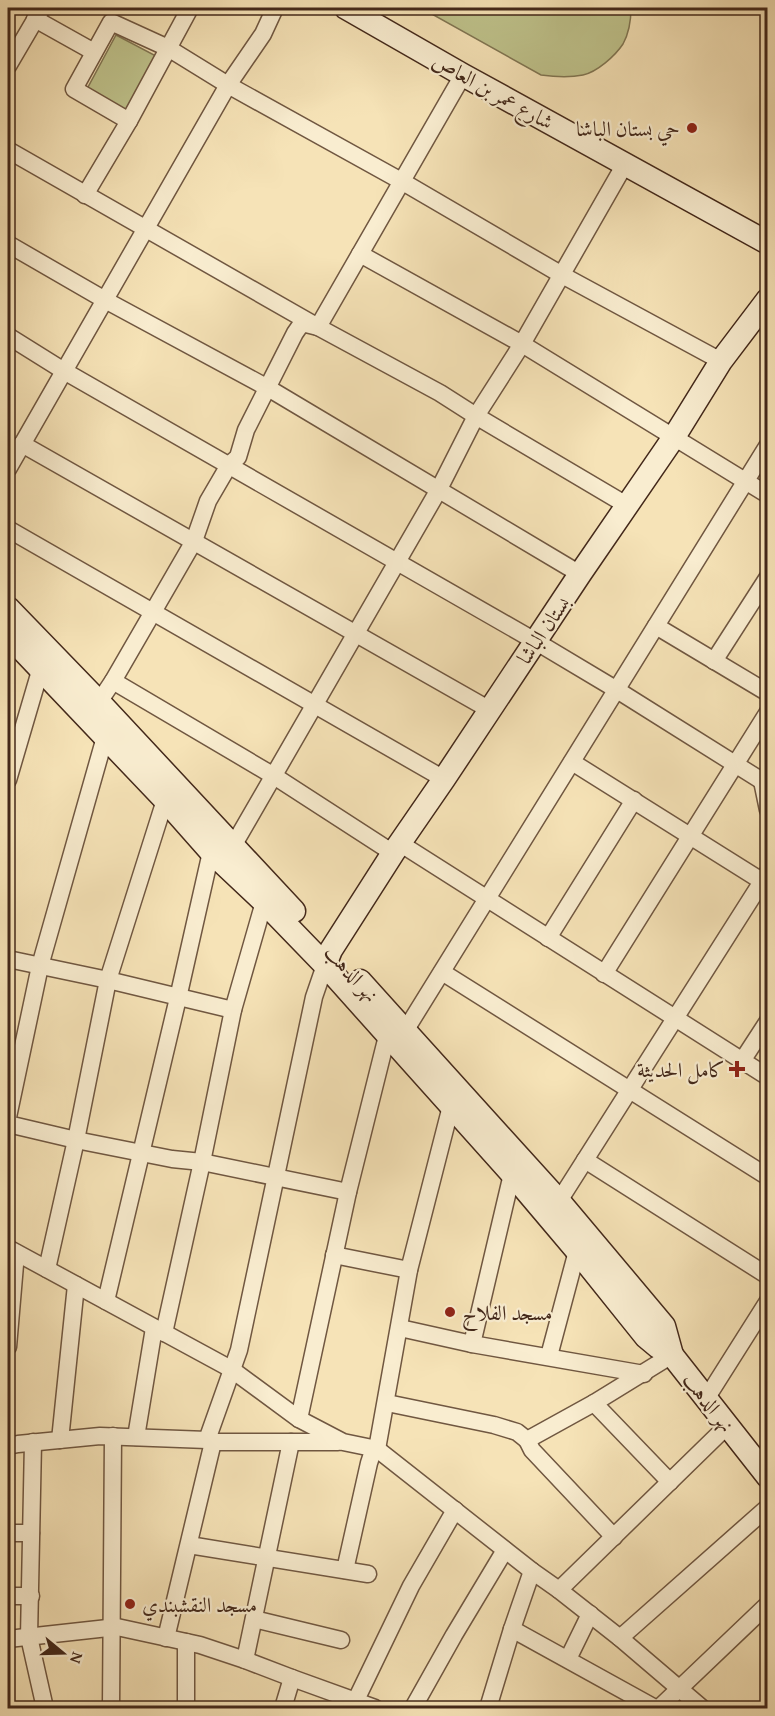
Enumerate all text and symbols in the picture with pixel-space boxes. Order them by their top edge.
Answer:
street label: شارع عمر بن العاص [425,45,559,140]
place label: حي بستان الباشا [576,113,680,146]
marker: حي بستان الباشا [685,121,699,135]
street label: بستان الباشا [509,589,577,670]
street label: نهر الدهب [317,937,387,1009]
place label: كامل الحديثة [637,1054,725,1085]
marker: كامل الحديثة [730,1062,744,1076]
place label: مسجد الفلاح [462,1297,552,1332]
marker: مسجد الفلاح [443,1305,457,1319]
street label: نهر الدهب [676,1365,742,1439]
place label: مسجد النقشبندي [142,1589,257,1621]
marker: مسجد النقشبندي [123,1597,137,1611]
north arrow [33,1623,93,1683]
text: N [64,1649,90,1667]

